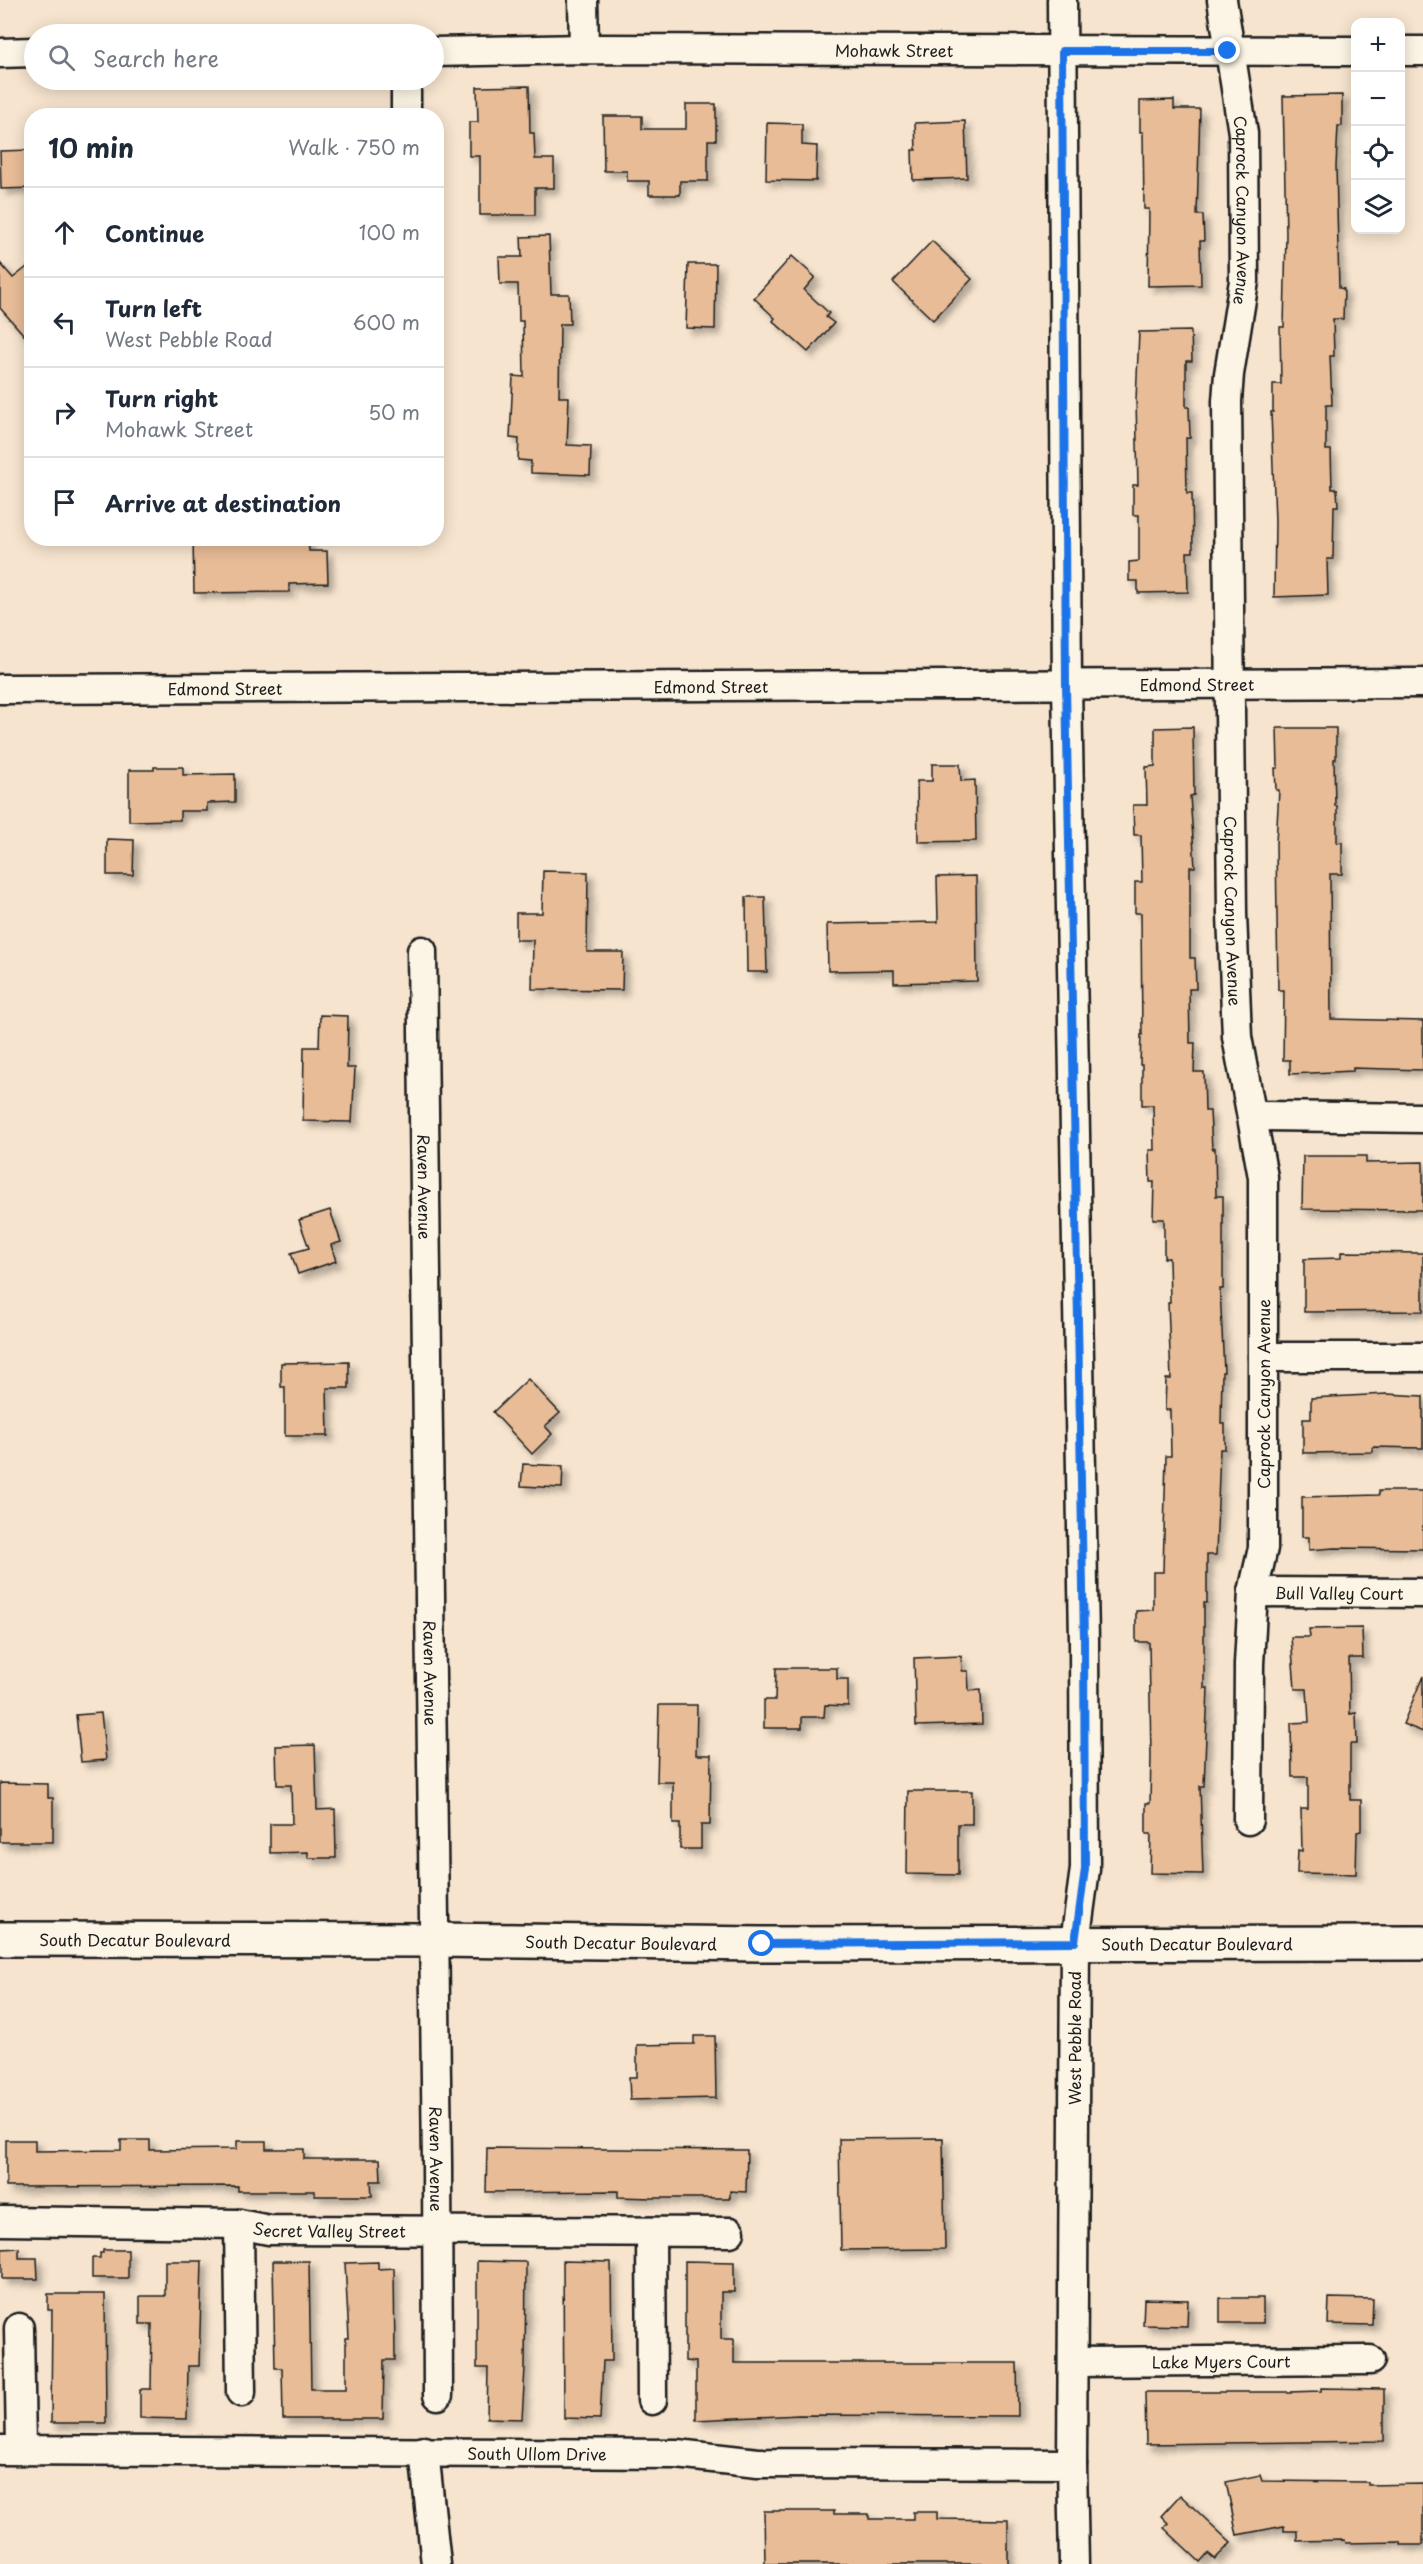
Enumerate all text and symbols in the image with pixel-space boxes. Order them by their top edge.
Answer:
map controls [1351,18,1405,234]
button: + [1351,18,1405,72]
search box [24,24,444,90]
route end [1214,37,1240,63]
street label: Mohawk Street [835,38,954,62]
icon: search [45,41,78,74]
text: Search here [93,41,219,74]
button: − [1351,72,1405,126]
street label: Caprock Canyon Avenue [1228,114,1256,307]
button: locate [1351,126,1405,180]
text: 10 min [48,128,134,167]
text: Walk · 750 m [288,132,420,162]
button: layers [1351,180,1405,234]
icon: ahead [48,216,81,249]
text: Continue [105,216,204,249]
text: 100 m [359,217,420,247]
text: Turn left [105,291,202,324]
icon: left [48,306,81,339]
text: 600 m [352,307,420,337]
text: West Pebble Road [105,324,273,354]
text: Turn right [105,381,218,414]
icon: right [48,396,81,429]
text: 50 m [368,397,420,427]
text: Mohawk Street [105,414,253,444]
icon: arrive [48,486,81,519]
text: Arrive at destination [105,486,341,519]
street label: Edmond Street [1140,672,1254,696]
street label: Edmond Street [654,674,768,698]
street label: Edmond Street [168,676,282,700]
street label: Caprock Canyon Avenue [1219,816,1248,1007]
street label: Raven Avenue [412,1134,438,1240]
street label: Caprock Canyon Avenue [1251,1299,1275,1489]
street label: Bull Valley Court [1274,1580,1404,1605]
street label: Raven Avenue [418,1620,444,1726]
street label: South Decatur Boulevard [39,1927,231,1952]
street label: South Decatur Boulevard [525,1929,717,1955]
route start [748,1930,774,1956]
street label: South Decatur Boulevard [1101,1931,1293,1955]
street label: West Pebble Road [1062,1971,1086,2105]
street label: Raven Avenue [424,2106,449,2212]
street label: Secret Valley Street [251,2215,406,2243]
street label: Lake Myers Court [1152,2349,1291,2373]
street label: South Ullom Drive [467,2441,607,2466]

